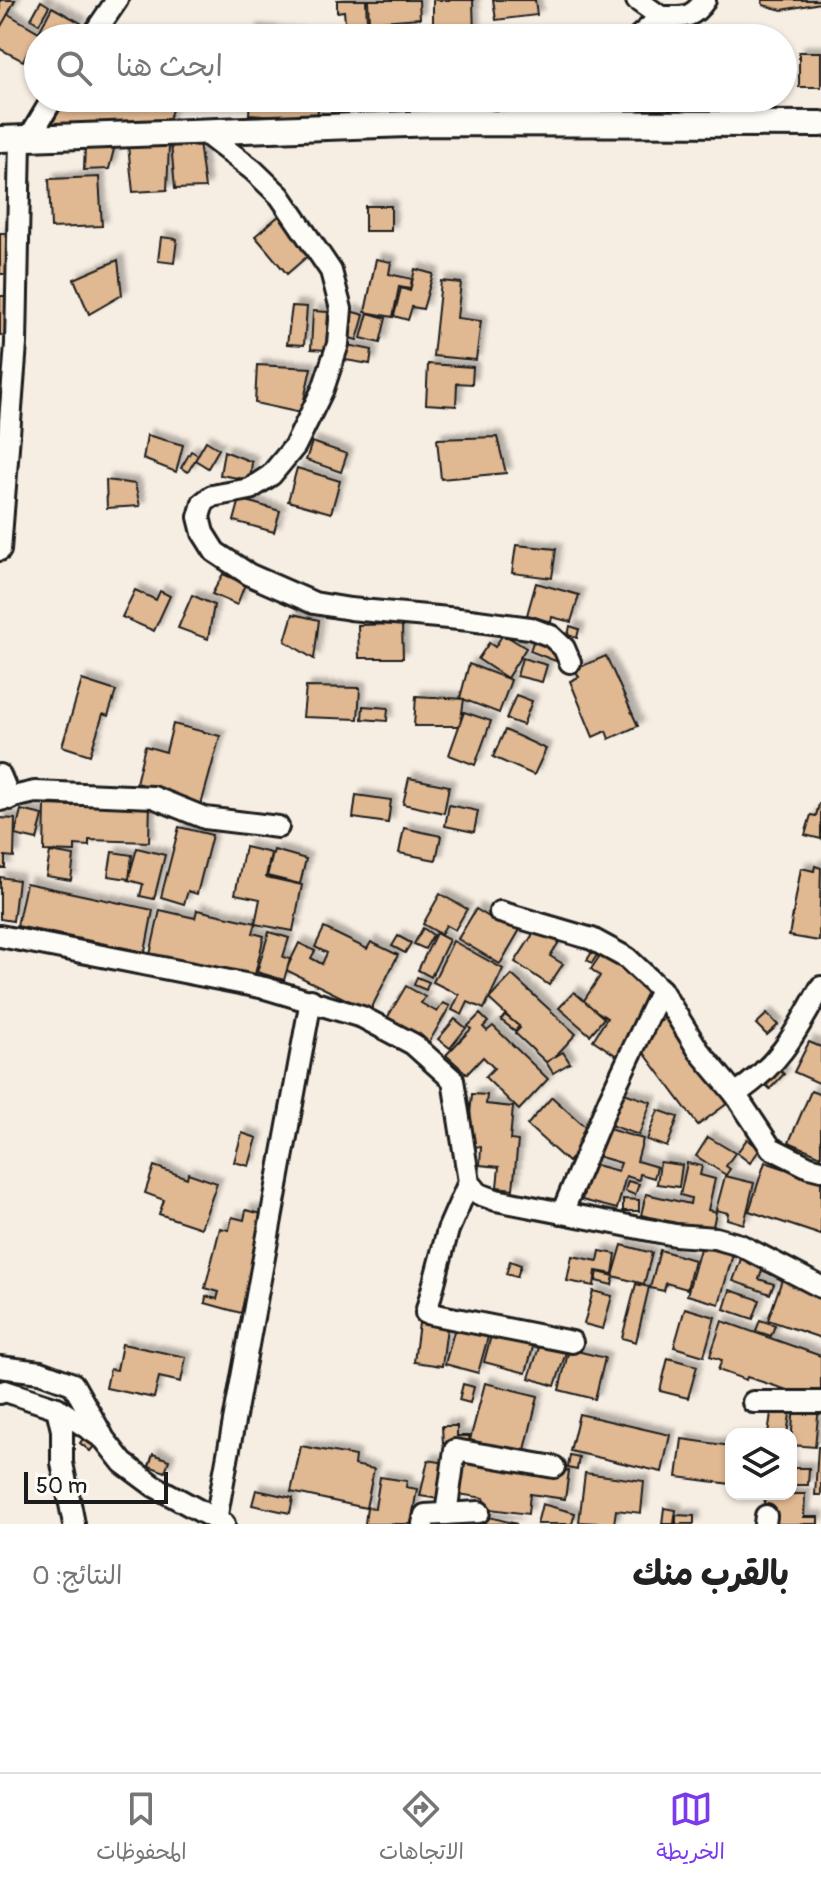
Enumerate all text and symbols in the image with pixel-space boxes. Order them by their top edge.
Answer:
search box [24,24,797,112]
icon: search [52,46,96,90]
text: ابحث هنا [116,48,223,85]
map controls [725,1428,797,1500]
button: layers [725,1428,797,1500]
scale bar [24,1468,168,1504]
text: 50 m [36,1472,87,1500]
text: بالقرب منك [633,1553,789,1596]
text: النتائج: 0 [32,1560,122,1592]
tab: المحفوظات [96,1787,187,1871]
tab: الاتجاهات [379,1787,464,1871]
tab: الخريطة [656,1787,725,1871]

